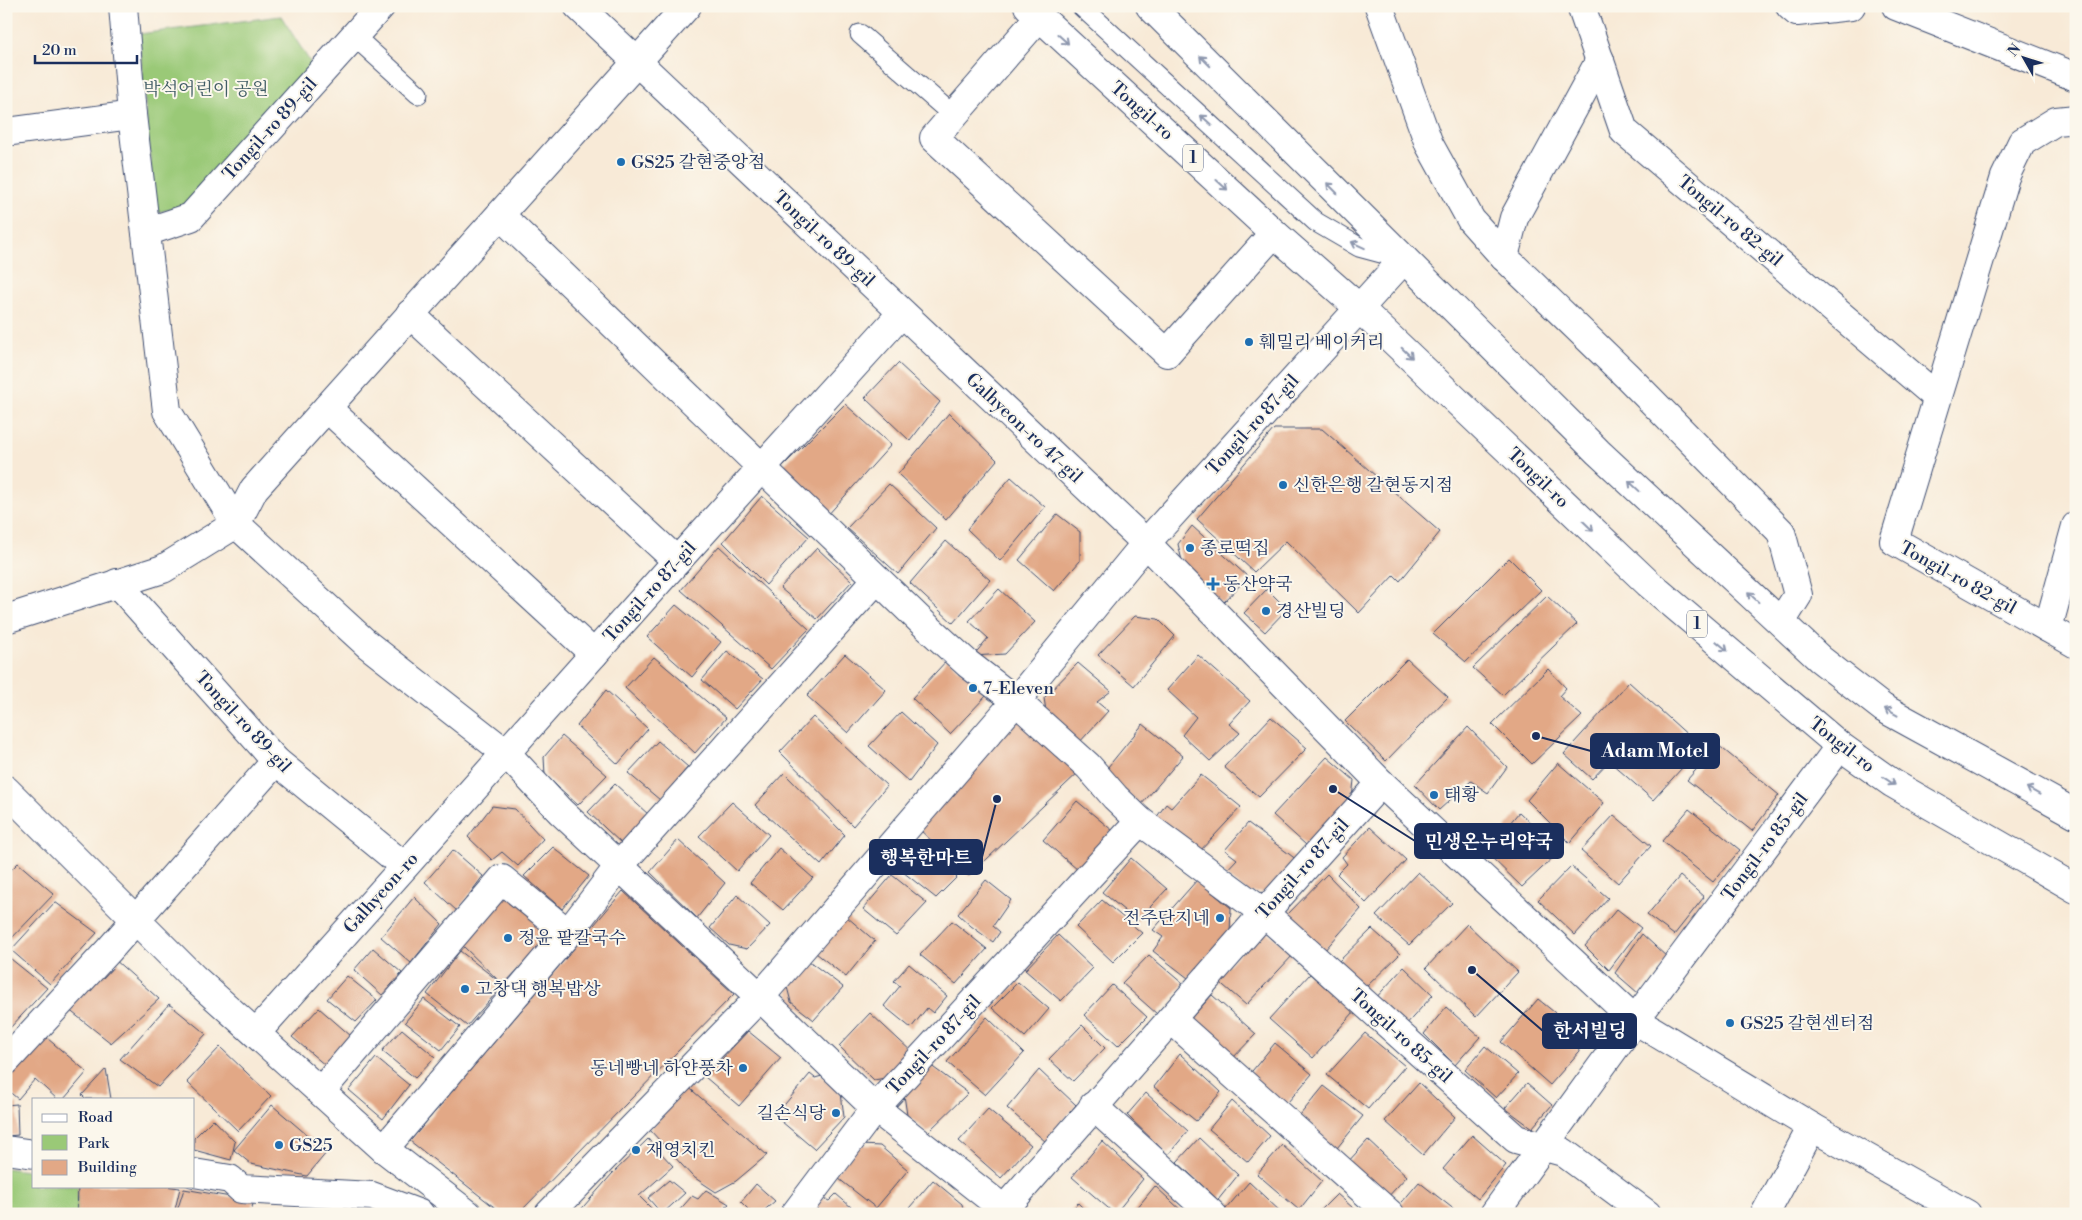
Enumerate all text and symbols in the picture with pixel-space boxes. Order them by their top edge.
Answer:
scale bar [35,32,138,64]
north arrow [2000,32,2050,82]
one-way arrow [1057,33,1070,45]
text: N [2004,40,2025,60]
text: 20 m [42,41,77,60]
one-way arrow [1198,55,1211,67]
street label: Tongil-ro 89-gil [218,72,323,185]
street label: Tongil-ro [1106,77,1178,145]
park label: 박석어린이 공원 [143,78,269,101]
one-way arrow [1199,115,1212,126]
road number: 1 [1183,144,1203,172]
place label: GS25 갈현중앙점 [631,151,765,174]
marker: GS25 갈현중앙점 [615,156,627,168]
street label: Tongil-ro 82-gil [1673,170,1788,272]
one-way arrow [1215,179,1228,190]
one-way arrow [1326,182,1338,194]
street label: Tongil-ro 89-gil [768,186,880,292]
one-way arrow [1350,240,1365,250]
place label: 훼밀리 베이커리 [1259,331,1384,354]
marker: 훼밀리 베이커리 [1243,336,1255,348]
one-way arrow [1401,347,1413,359]
street label: Galhyeon-ro 47-gil [961,368,1088,488]
street label: Tongil-ro 87-gil [1202,369,1305,480]
street label: Tongil-ro [1502,443,1574,513]
place label: 신한은행 갈현동지점 [1293,474,1453,497]
marker: 신한은행 갈현동지점 [1277,479,1289,491]
one-way arrow [1628,480,1641,492]
one-way arrow [1582,520,1594,532]
street label: Tongil-ro 87-gil [599,536,702,647]
street label: Tongil-ro 82-gil [1896,536,2021,620]
place label: 종로떡집 [1200,537,1270,560]
marker: 종로떡집 [1184,542,1196,554]
place label: 동산약국 [1223,573,1293,596]
marker: 동산약국 [1207,578,1219,590]
one-way arrow [1747,591,1760,603]
place label: 경산빌딩 [1276,600,1346,623]
marker: 경산빌딩 [1260,605,1272,617]
road number: 1 [1687,610,1707,638]
one-way arrow [1715,640,1728,651]
street label: Tongil-ro 89-gil [190,666,296,778]
place label: 7-Eleven [983,677,1054,700]
marker: 7-Eleven [967,682,979,694]
one-way arrow [1884,707,1899,716]
street label: Tongil-ro [1804,712,1880,778]
callout: Adam Motel [1591,734,1719,768]
text: Adam Motel [1600,739,1709,763]
one-way arrow [1882,776,1896,786]
place label: 태황 [1444,784,1479,807]
one-way arrow [2026,786,2041,795]
street label: Tongil-ro 85-gil [1717,788,1814,906]
marker: 태황 [1428,789,1440,801]
street label: Tongil-ro 87-gil [1252,813,1355,924]
callout: 민생온누리약국 [1415,824,1563,858]
text: 민생온누리약국 [1425,830,1553,854]
callout: 행복한마트 [870,840,982,874]
text: 행복한마트 [880,846,973,870]
street label: Galhyeon-ro [339,848,423,938]
place label: 전주단지네 [1123,907,1210,930]
marker: 전주단지네 [1214,912,1226,924]
place label: 정윤 팥칼국수 [518,927,626,950]
marker: 정윤 팥칼국수 [502,932,514,944]
place label: 고창댁 행복밥상 [475,978,601,1001]
marker: 고창댁 행복밥상 [459,983,471,995]
street label: Tongil-ro 85-gil [1345,984,1457,1088]
street label: Tongil-ro 87-gil [882,990,987,1100]
place label: GS25 갈현센터점 [1740,1012,1874,1035]
callout: 한서빌딩 [1543,1014,1636,1048]
marker: GS25 갈현센터점 [1724,1017,1736,1029]
text: 한서빌딩 [1553,1019,1627,1043]
place label: 동네빵네 하얀풍차 [590,1057,734,1080]
marker: 동네빵네 하얀풍차 [737,1062,749,1074]
legend [32,1098,195,1188]
place label: 길손식당 [756,1102,827,1125]
marker: 길손식당 [830,1107,842,1119]
text: Road [78,1108,113,1127]
text: Park [78,1134,110,1153]
place label: GS25 [289,1134,333,1157]
marker: GS25 [273,1139,285,1151]
place label: 재영치킨 [646,1139,716,1162]
marker: 재영치킨 [630,1144,642,1156]
text: Building [77,1158,137,1177]

